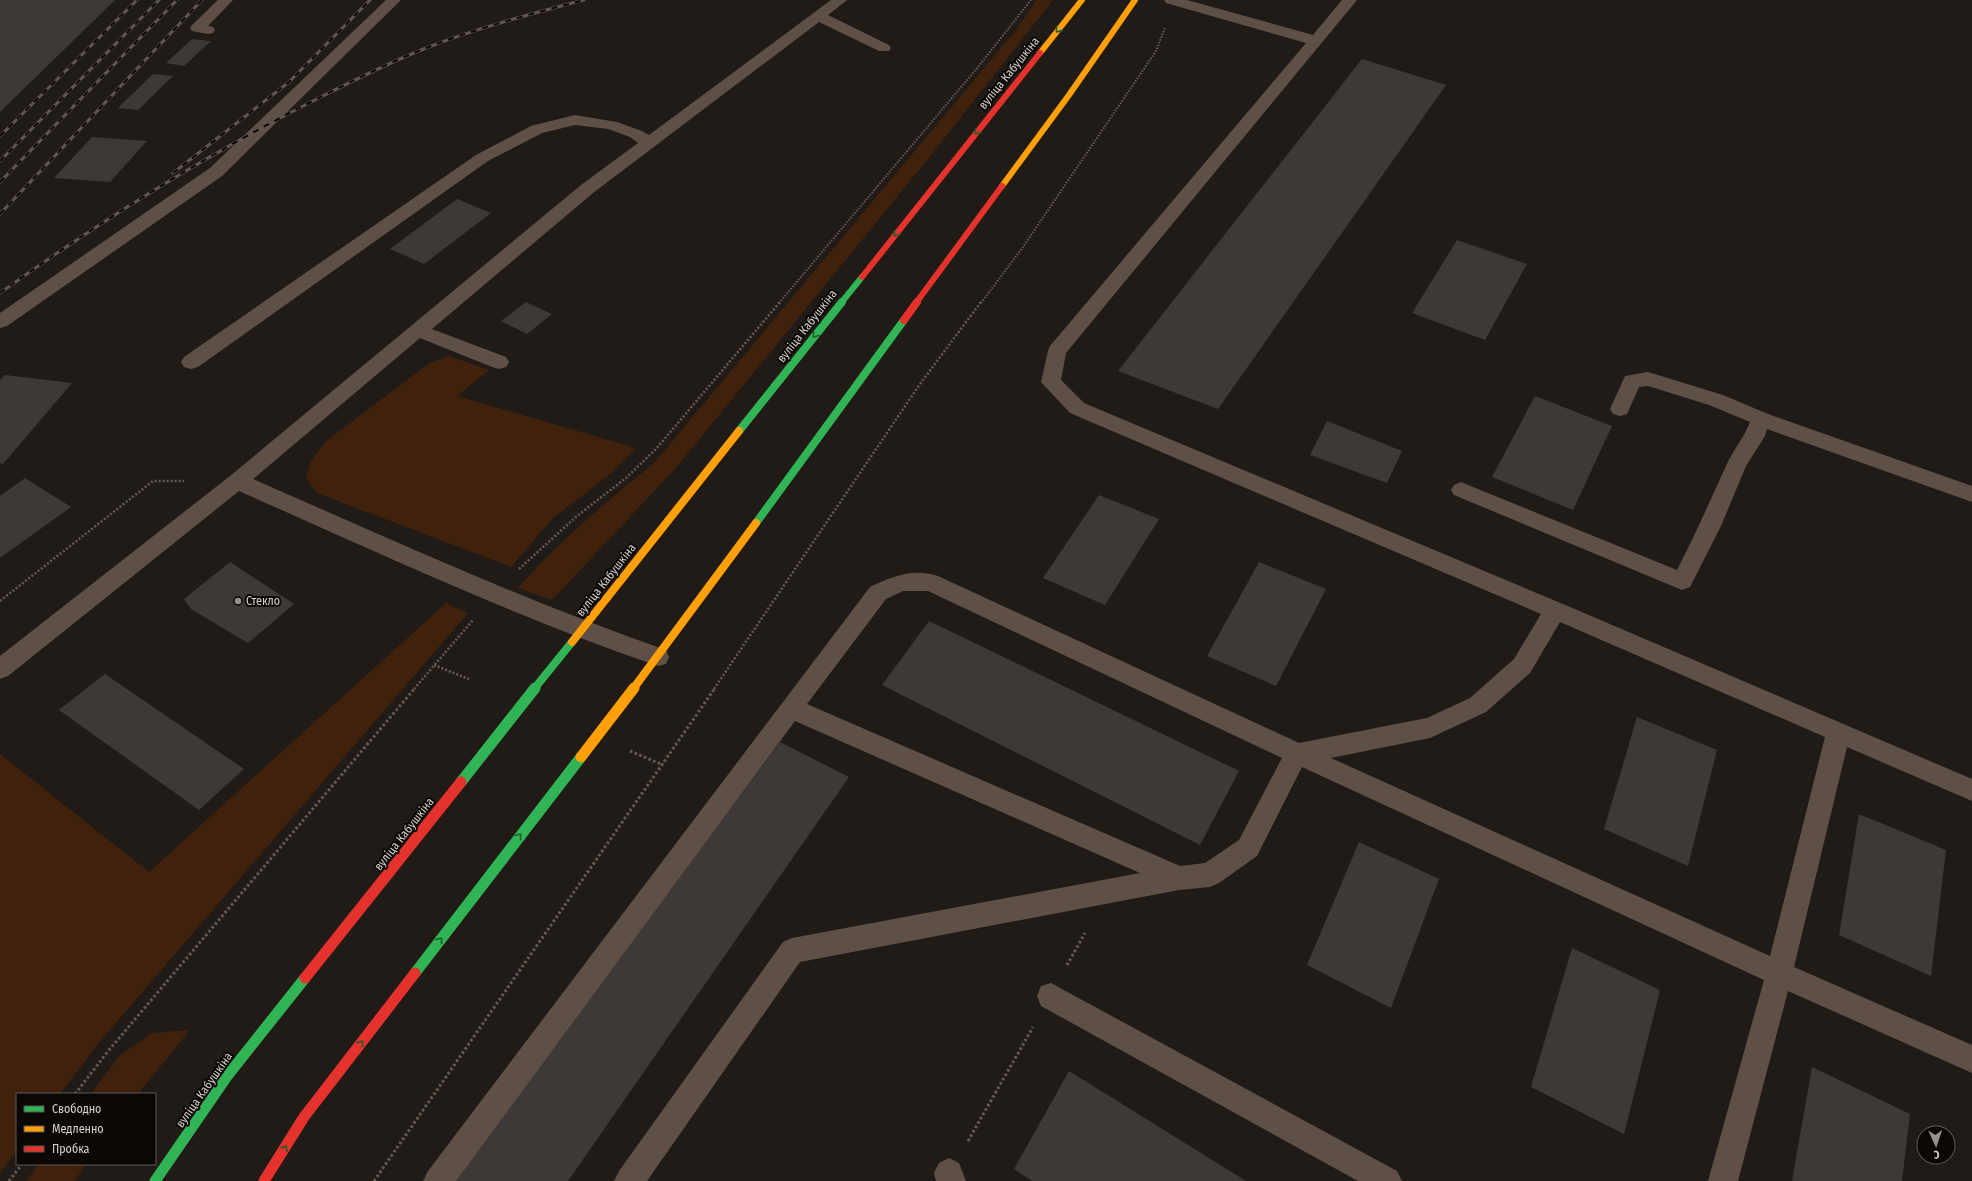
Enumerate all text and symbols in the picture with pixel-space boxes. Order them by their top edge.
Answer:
one-way arrow [1056,26,1063,33]
street label: вуліца Кабушкіна [976,34,1042,112]
one-way arrow [974,127,981,134]
one-way arrow [894,229,901,236]
street label: вуліца Кабушкіна [774,287,840,365]
one-way arrow [813,331,820,338]
street label: вуліца Кабушкіна [573,541,639,619]
place label: Стекло [246,594,280,608]
marker: Стекло [233,596,243,606]
street label: вуліца Кабушкіна [371,795,437,873]
one-way arrow [514,834,521,841]
one-way arrow [435,937,442,944]
one-way arrow [356,1040,363,1047]
street label: вуліца Кабушкіна [173,1050,235,1130]
legend [16,1093,156,1165]
text: Свободно [52,1102,101,1116]
text: Медленно [52,1122,104,1136]
north arrow [1916,1125,1956,1165]
text: Пробка [52,1142,90,1156]
one-way arrow [280,1145,287,1152]
text: С [1933,1148,1940,1161]

